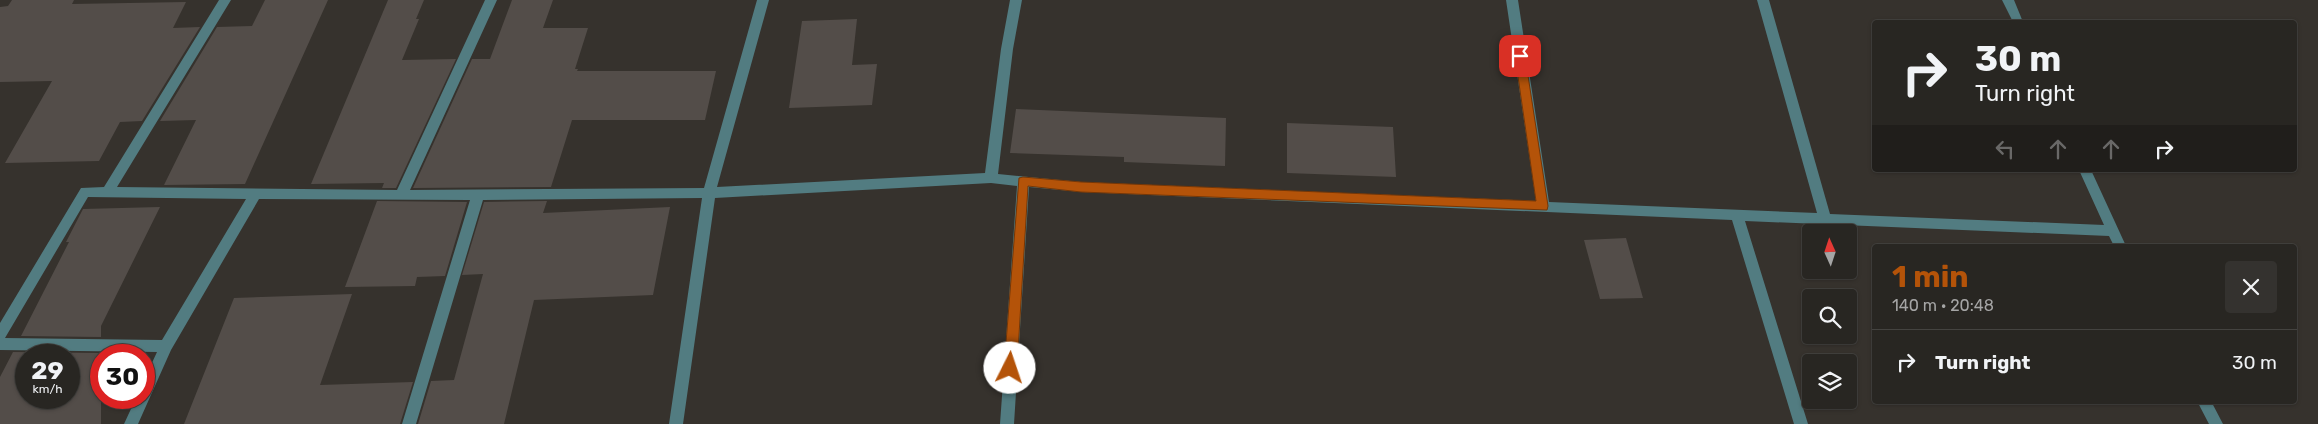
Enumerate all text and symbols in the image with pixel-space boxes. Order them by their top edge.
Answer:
pin [1499,35,1541,77]
text: 30 m [1975,38,2061,80]
icon: right [1892,40,1957,105]
icon: arrive [1506,42,1534,70]
text: Turn right [1975,80,2075,107]
icon: left [1991,135,2019,163]
icon: ahead [2044,135,2072,163]
icon: ahead [2097,135,2125,163]
icon: right [2150,135,2178,163]
north arrow [1802,224,1858,279]
map controls [1802,224,1857,409]
text: 1 min [1892,259,1969,295]
button: close [2225,261,2277,313]
button: search [1802,289,1857,344]
text: 140 m · 20:48 [1892,296,1994,315]
position arrow [983,341,1035,393]
speed limit sign: 30 [90,344,155,409]
icon: right [1892,348,1920,376]
text: Turn right [1935,351,2030,374]
text: 30 m [2232,351,2277,374]
button: layers [1802,354,1857,409]
text: 29 [31,356,64,385]
text: km/h [33,382,62,396]

